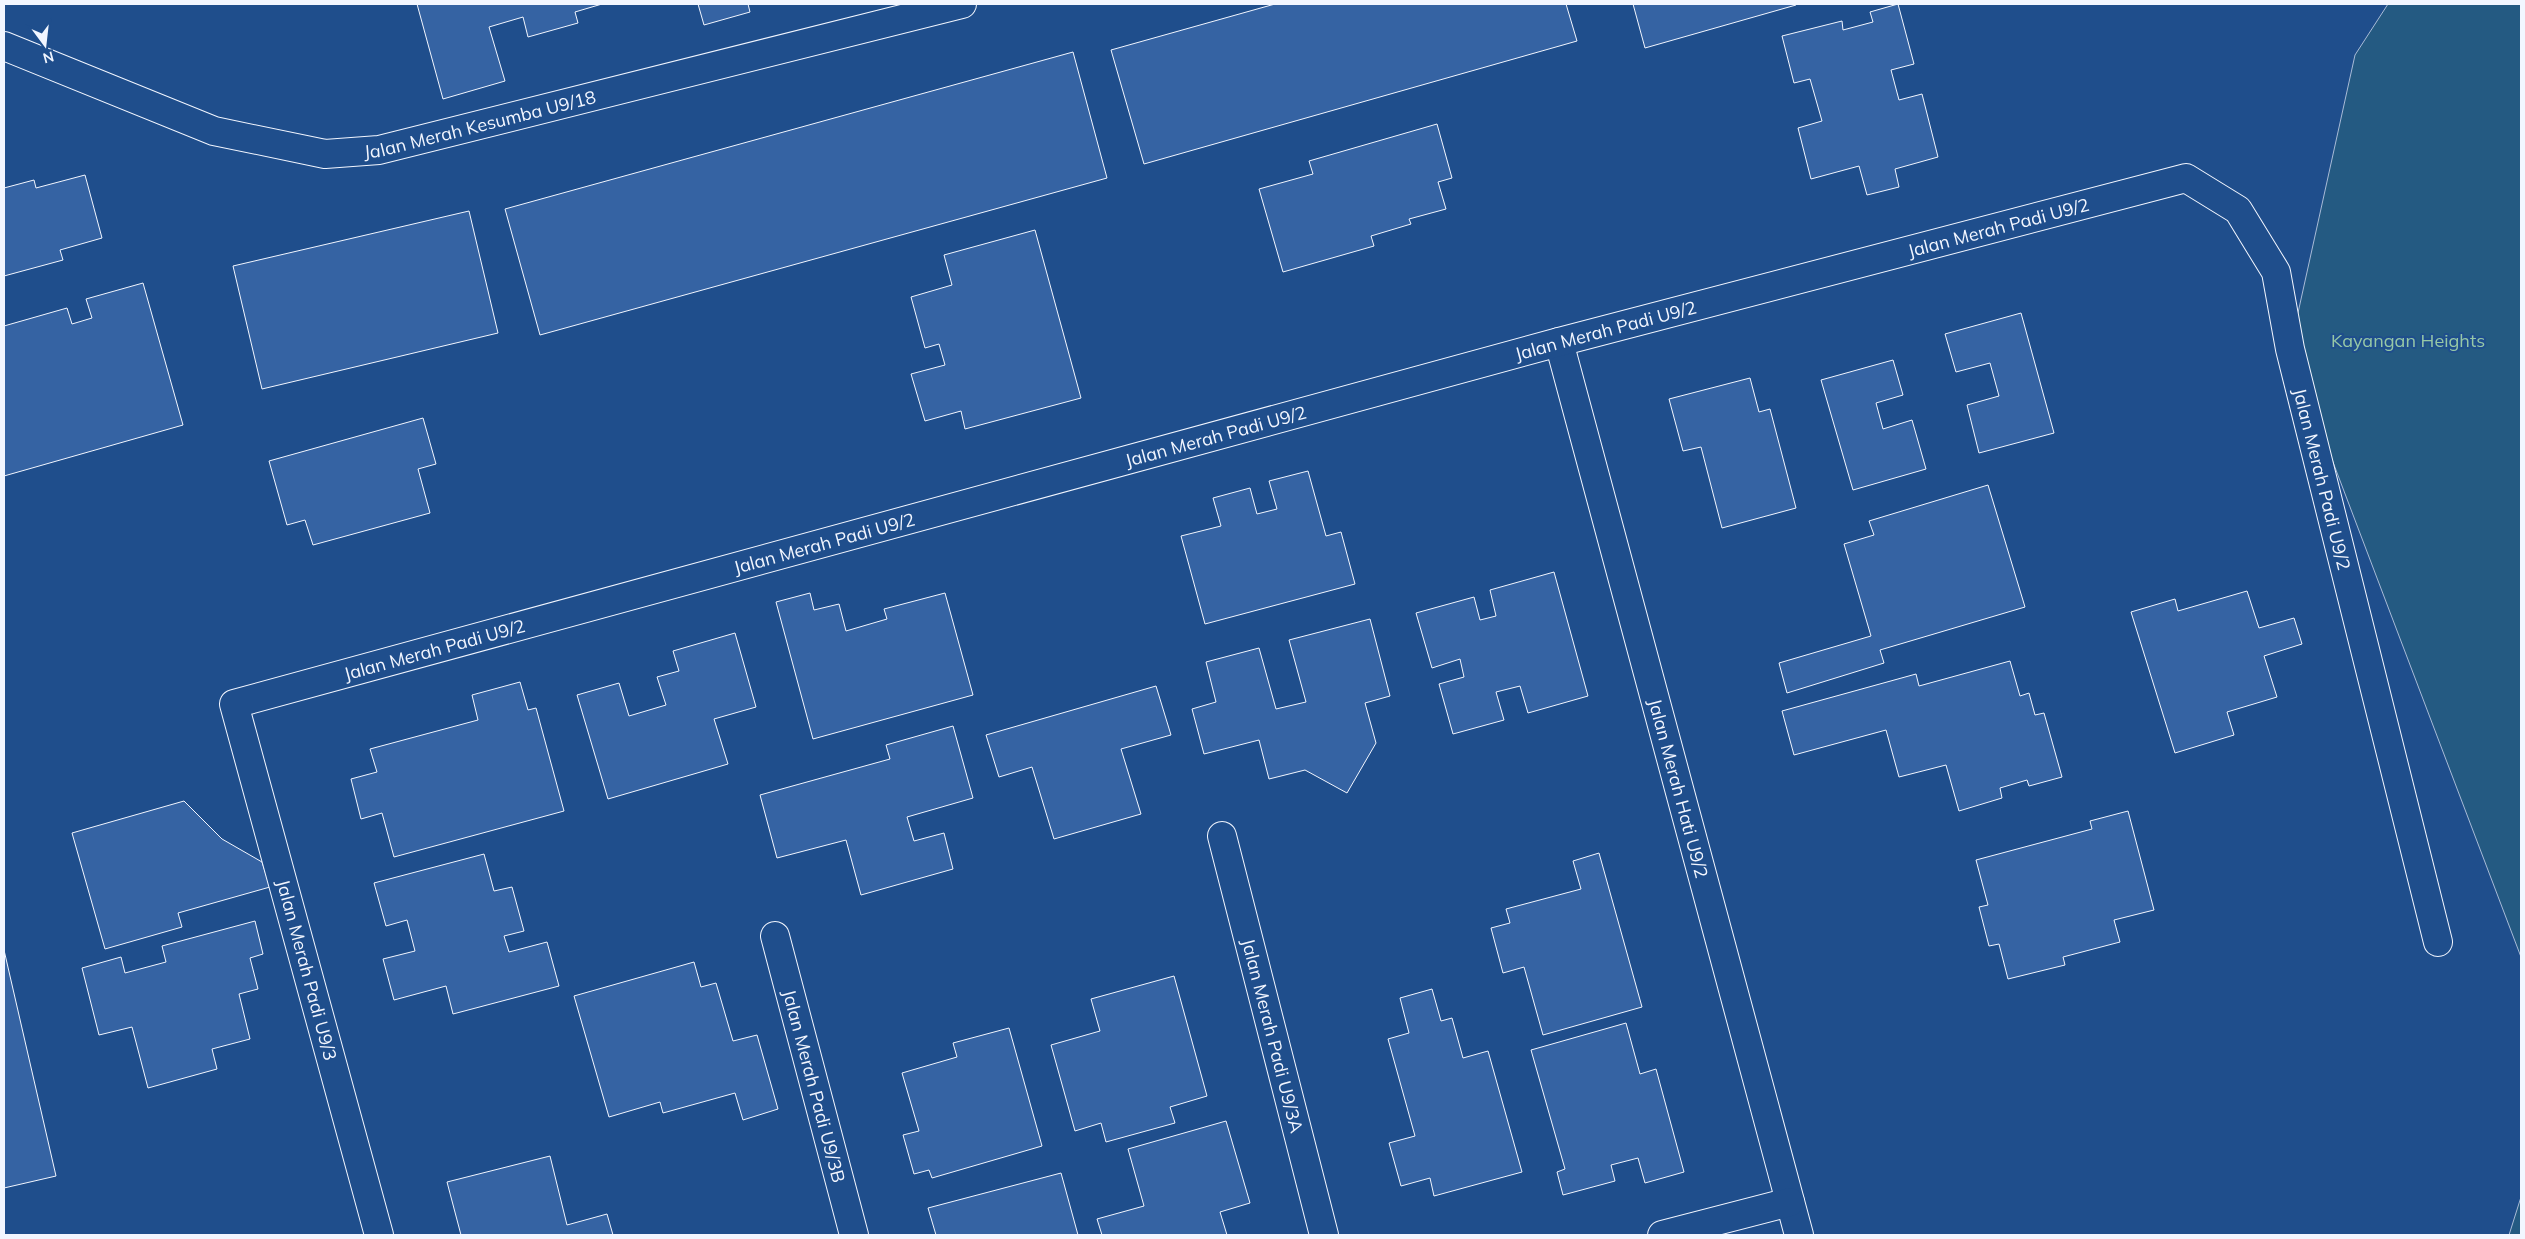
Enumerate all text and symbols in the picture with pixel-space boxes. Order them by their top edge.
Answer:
north arrow [20,20,70,70]
text: N [41,47,56,68]
street label: Jalan Merah Kesumba U9/18 [363,85,598,163]
street label: Jalan Merah Padi U9/2 [1905,192,2091,262]
street label: Jalan Merah Padi U9/2 [1512,295,1699,365]
park label: Kayangan Heights [2331,329,2485,352]
street label: Jalan Merah Padi U9/2 [2289,386,2356,572]
street label: Jalan Merah Padi U9/2 [1122,400,1309,472]
street label: Jalan Merah Padi U9/2 [731,507,917,579]
street label: Jalan Merah Padi U9/2 [341,614,527,685]
street label: Jalan Merah Hati U9/2 [1644,696,1714,880]
street label: Jalan Merah Padi U9/3 [272,877,342,1063]
street label: Jalan Merah Padi U9/3A [1237,936,1309,1135]
street label: Jalan Merah Padi U9/3B [778,987,851,1185]

